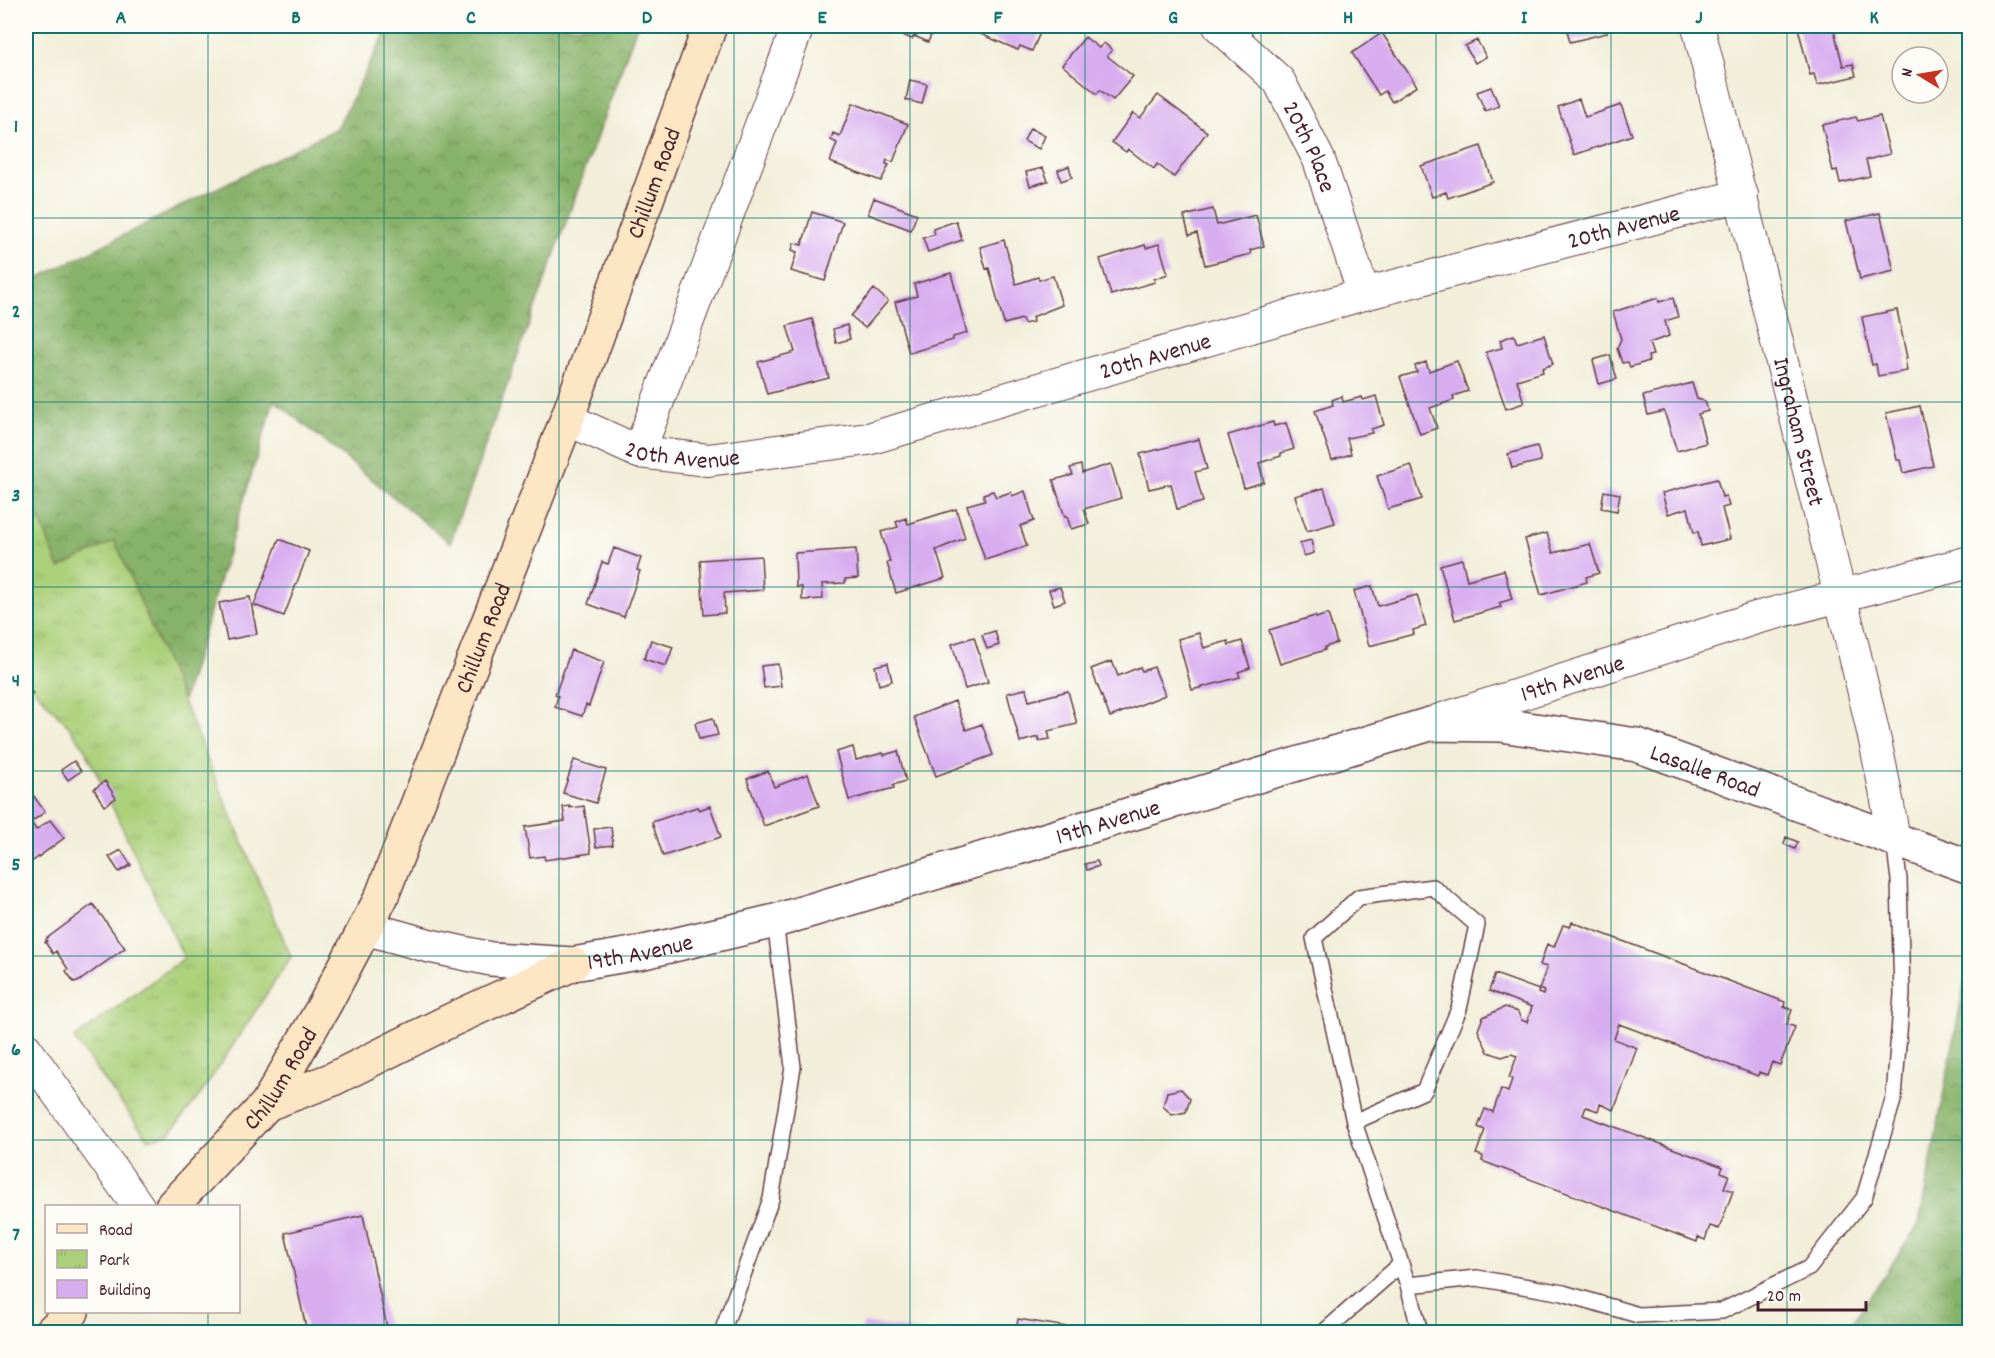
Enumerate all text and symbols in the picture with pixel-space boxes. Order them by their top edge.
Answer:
text: A [116,5,127,33]
text: B [291,5,301,33]
text: C [466,5,476,33]
text: D [642,5,653,33]
text: E [817,5,827,33]
text: F [994,5,1004,33]
text: G [1168,5,1178,33]
text: H [1343,5,1353,33]
text: I [1521,5,1528,33]
text: J [1695,5,1703,33]
text: K [1869,5,1879,33]
north arrow [1890,45,1950,105]
text: N [1896,66,1920,79]
street label: 20th Place [1272,96,1343,197]
text: 1 [14,114,18,142]
street label: Chillum Road [620,124,692,244]
street label: 20th Avenue [1564,198,1684,260]
text: 2 [12,299,20,327]
street label: 20th Avenue [1096,326,1216,390]
street label: Ingraham Street [1762,354,1832,510]
street label: 20th Avenue [618,434,742,480]
text: 3 [12,483,20,511]
street label: Chillum Road [448,579,522,699]
street label: 19th Avenue [1517,648,1629,713]
text: 4 [12,668,20,696]
street label: Lasalle Road [1645,737,1764,809]
street label: 19th Avenue [1052,792,1165,856]
text: 5 [11,852,21,880]
street label: 19th Avenue [585,927,697,981]
street label: Chillum Road [237,1022,328,1139]
text: 6 [11,1037,21,1065]
legend [45,1205,240,1313]
text: Road [99,1219,133,1244]
text: 7 [12,1222,20,1250]
text: Park [99,1249,130,1274]
scale bar [1758,1274,1866,1312]
text: Building [99,1279,151,1304]
text: 20 m [1767,1285,1801,1310]

